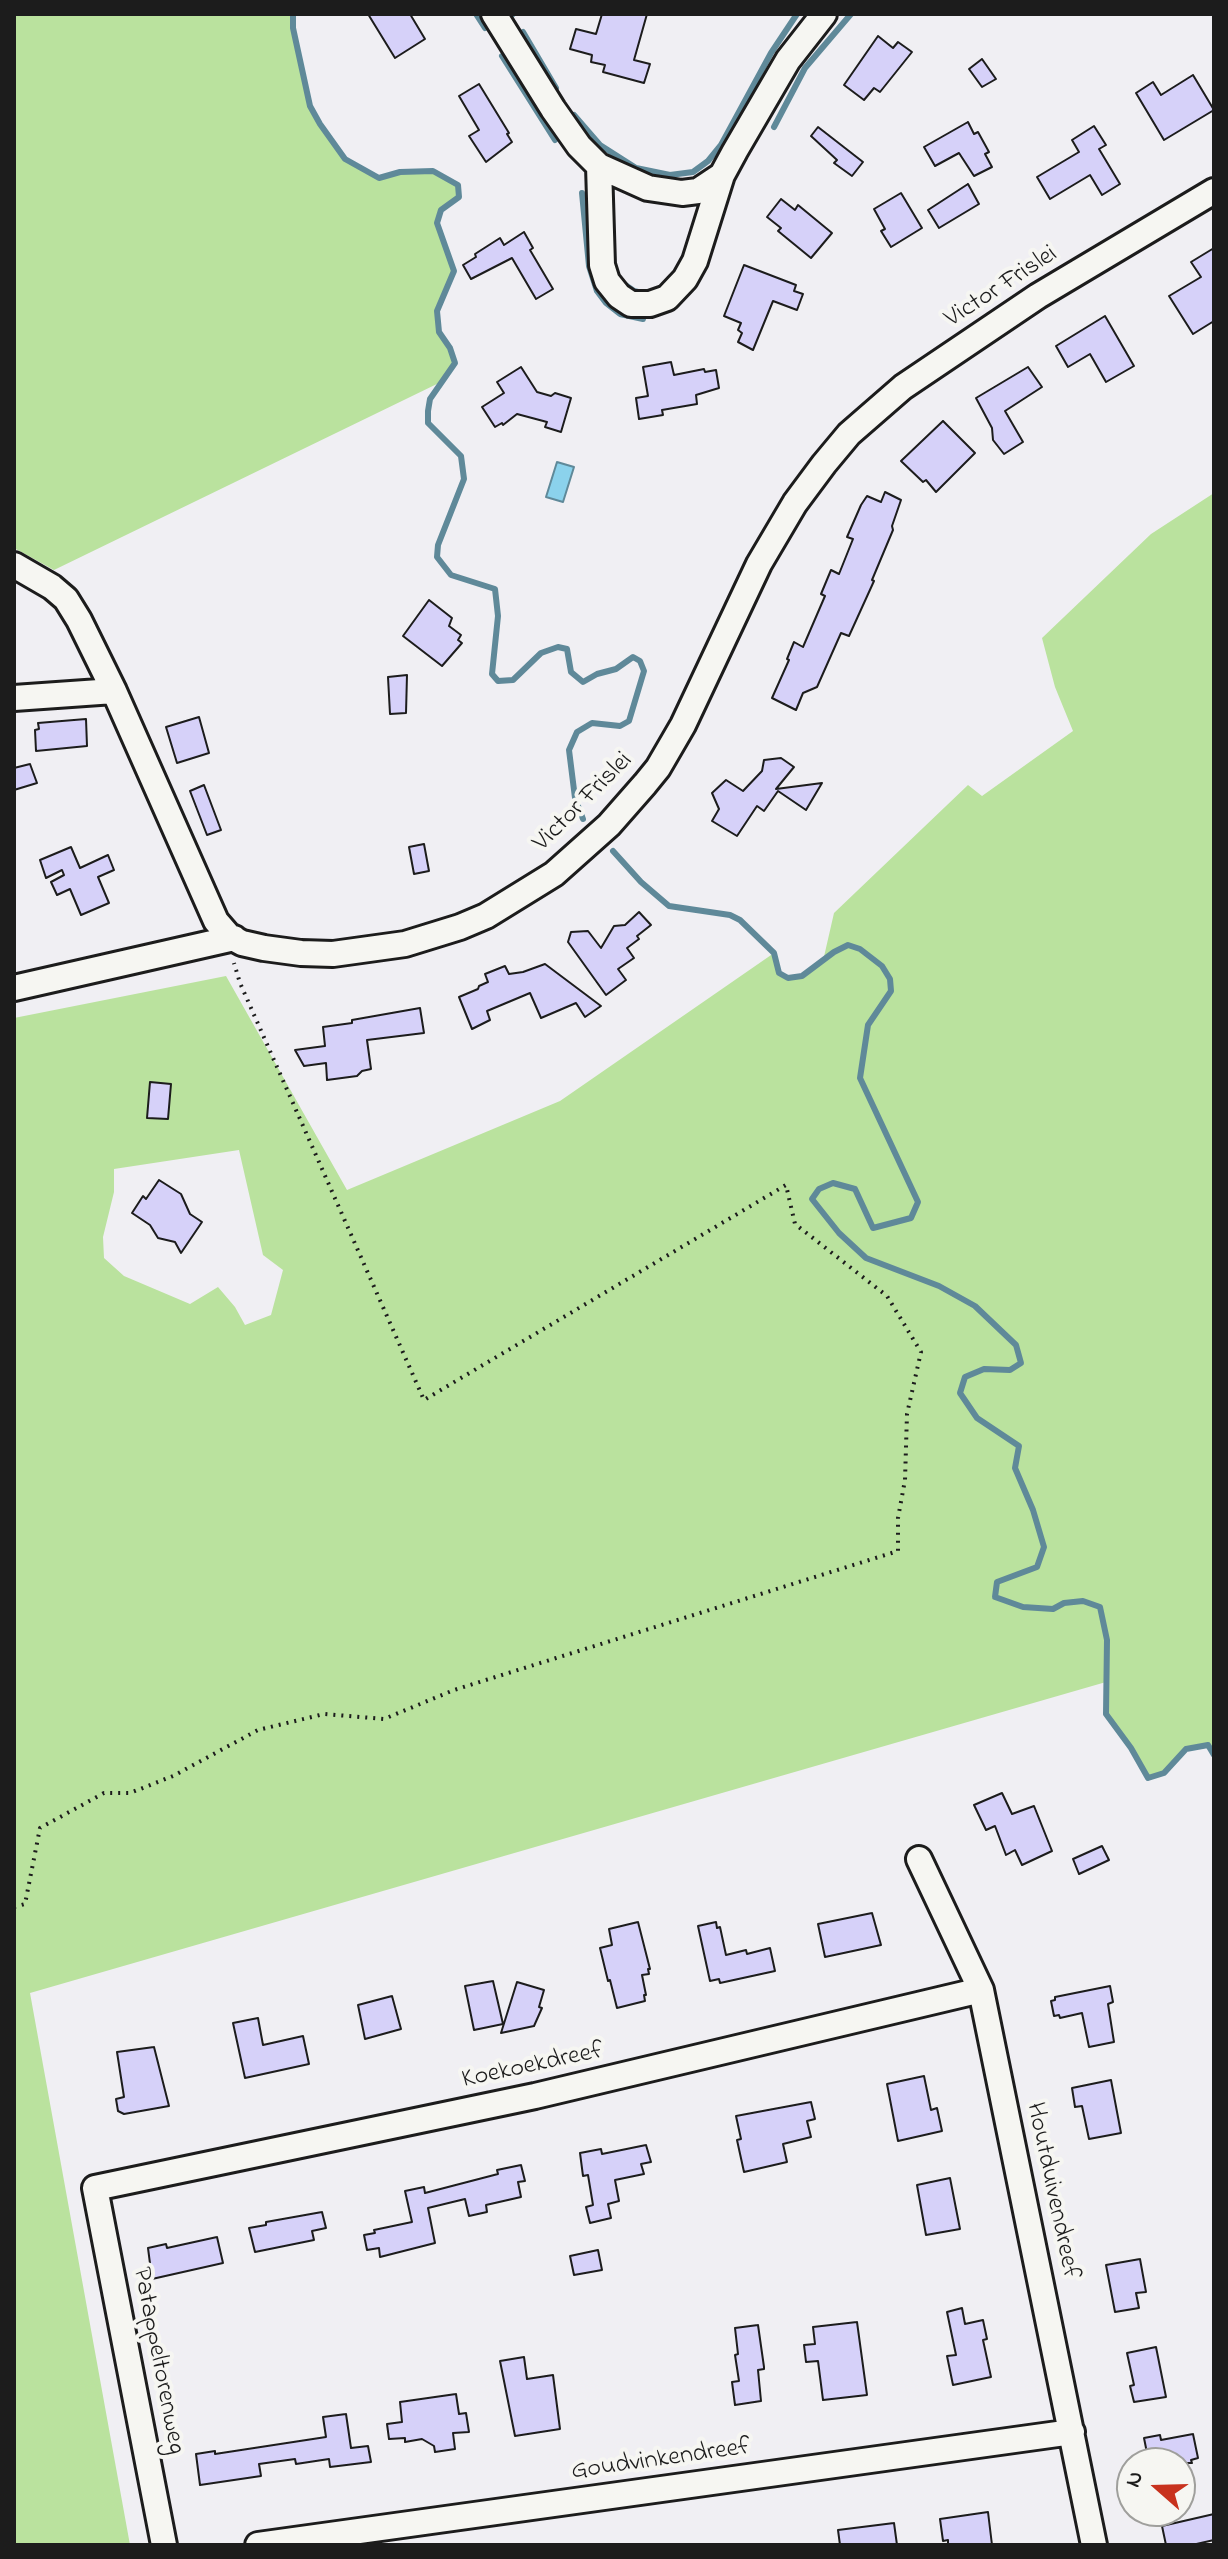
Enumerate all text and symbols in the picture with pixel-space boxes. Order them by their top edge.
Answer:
street label: Victor Frislei [940,240,1064,336]
street label: Victor Frislei [528,747,640,859]
street label: Koekoekdreef [459,2037,607,2097]
street label: Houtduivendreef [1017,2100,1085,2282]
street label: Patappeltorenweg [124,2265,190,2457]
street label: Goudvinkendreef [569,2433,753,2489]
north arrow [1116,2447,1196,2527]
text: N [1118,2467,1153,2492]

